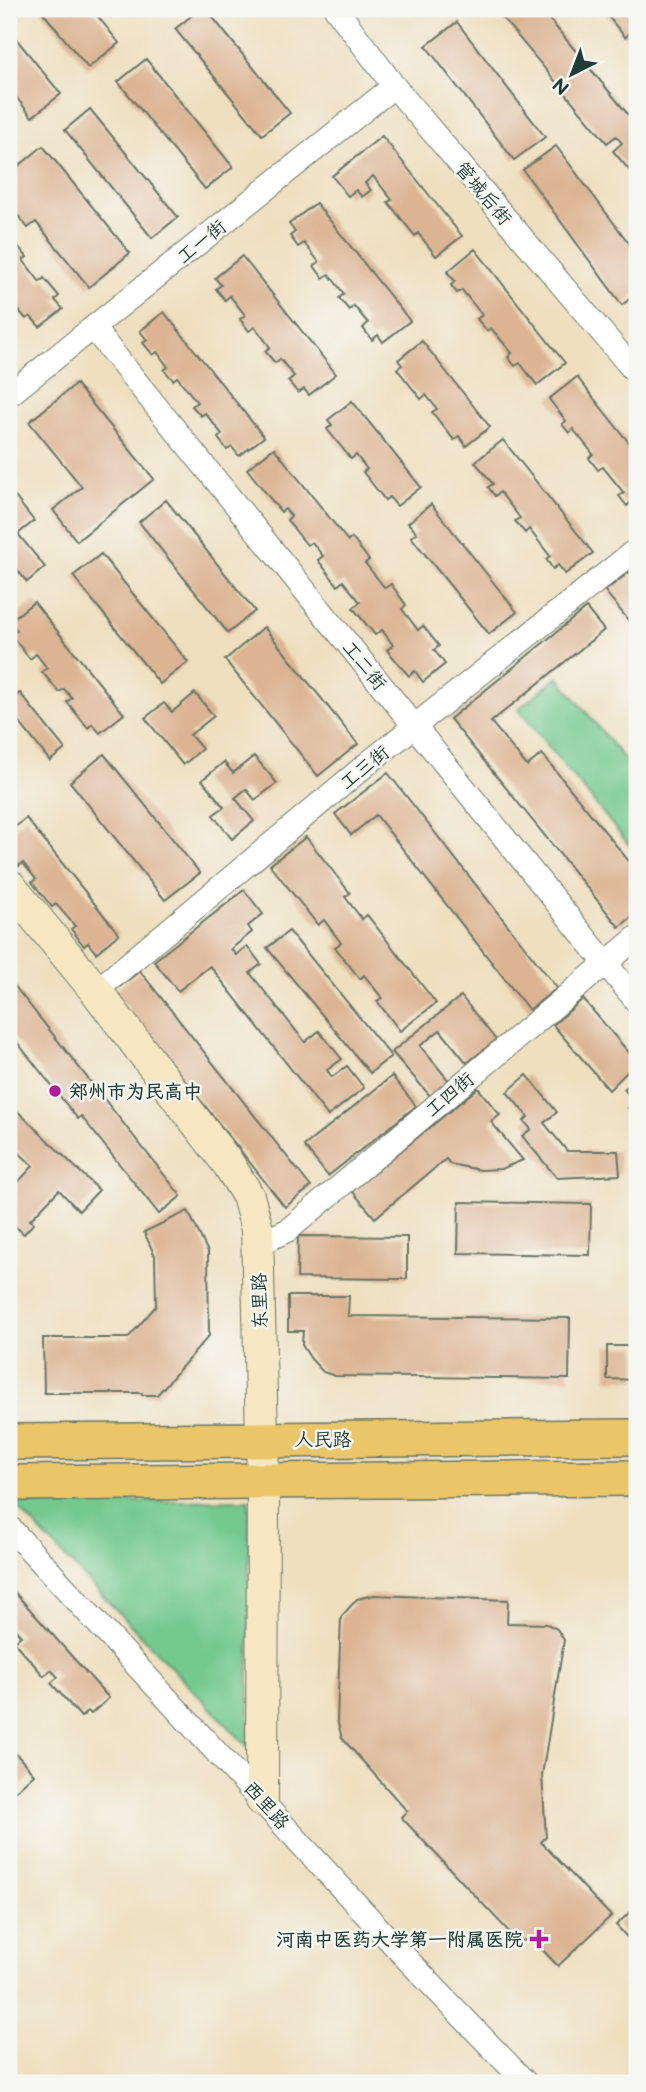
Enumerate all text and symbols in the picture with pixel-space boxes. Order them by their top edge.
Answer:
north arrow [538,38,608,108]
text: N [549,72,575,99]
street label: 管城后街 [450,157,516,230]
street label: 工一街 [173,215,231,269]
street label: 工二街 [337,637,391,695]
street label: 工三街 [336,741,394,795]
street label: 工四街 [421,1068,479,1122]
place label: 郑州市为民高中 [69,1081,202,1104]
marker: 郑州市为民高中 [47,1083,63,1099]
street label: 东里路 [249,1272,272,1330]
street label: 人民路 [294,1429,352,1452]
street label: 西里路 [238,1777,294,1835]
place label: 河南中医药大学第一附属医院 [276,1929,523,1952]
marker: 河南中医药大学第一附属医院 [529,1929,549,1949]

